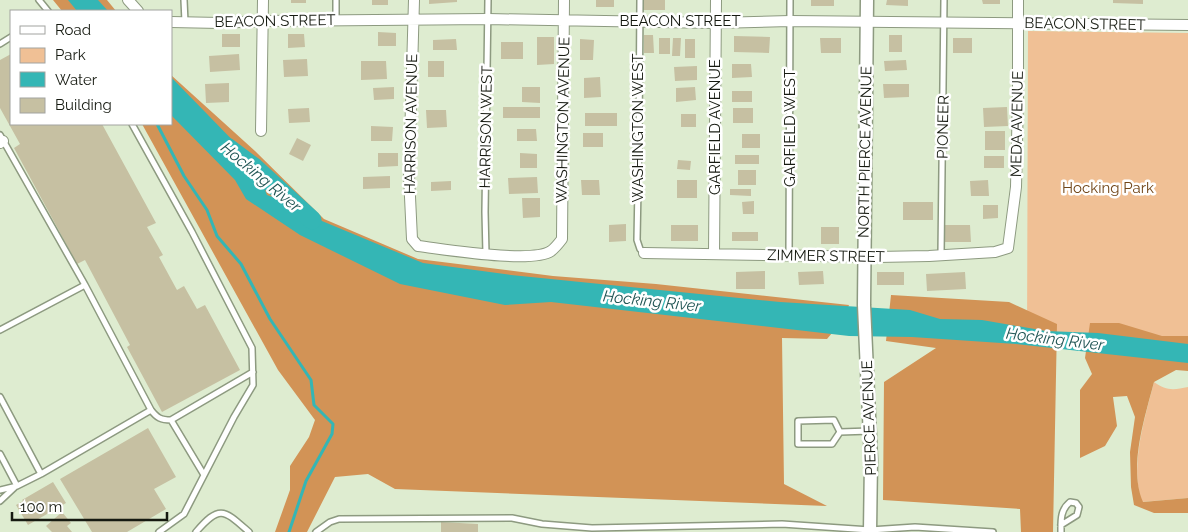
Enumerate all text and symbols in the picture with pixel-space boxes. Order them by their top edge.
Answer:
legend [10,10,172,125]
street label: BEACON STREET [214,11,336,31]
street label: BEACON STREET [619,12,741,30]
street label: BEACON STREET [1024,14,1146,34]
text: Road [55,21,91,39]
street label: WASHINGTON AVENUE [553,37,573,203]
text: Park [55,46,86,64]
street label: HARRISON AVENUE [401,54,421,194]
street label: WASHINGTON WEST [629,54,647,202]
street label: GARFIELD AVENUE [706,59,724,195]
street label: HARRISON WEST [476,65,496,189]
street label: NORTH PIERCE AVENUE [855,66,875,238]
street label: GARFIELD WEST [781,69,799,187]
text: Water [55,71,98,89]
street label: MEDA AVENUE [1007,71,1027,177]
street label: PIONEER [933,95,953,159]
text: Building [55,96,112,114]
water label: Hocking River [217,138,305,216]
park label: Hocking Park [1062,179,1154,197]
street label: ZIMMER STREET [767,246,885,266]
water label: Hocking River [602,286,702,316]
water label: Hocking River [1005,324,1105,354]
street label: PIERCE AVENUE [858,360,880,476]
scale bar [12,490,168,522]
text: 100 m [20,498,62,516]

